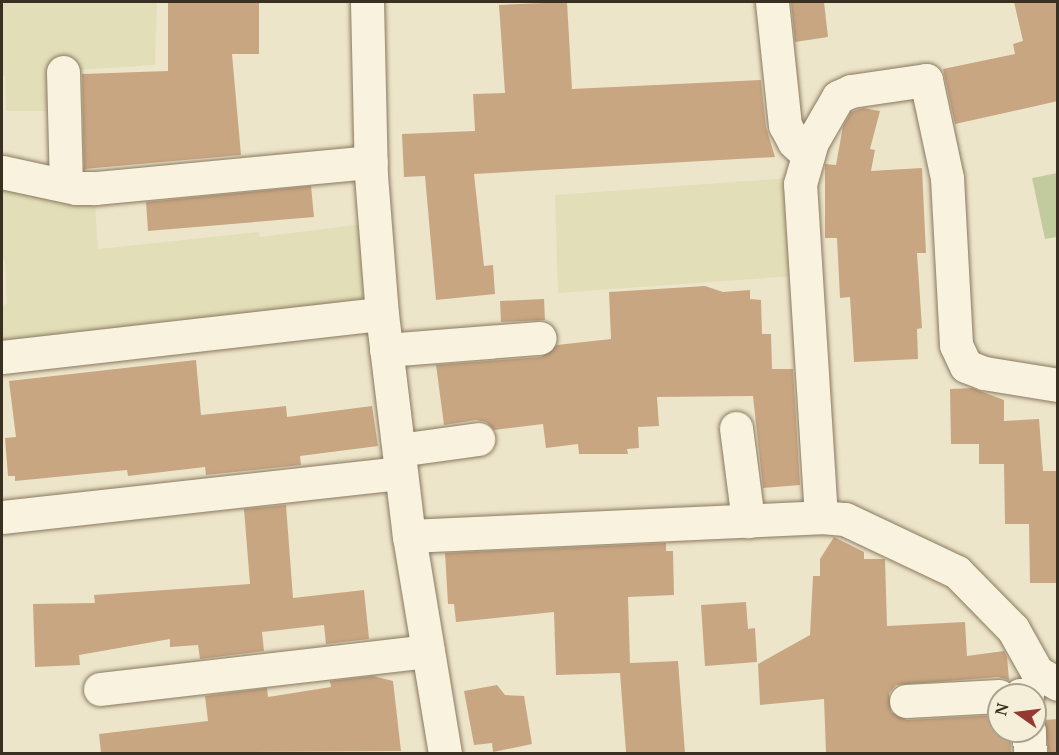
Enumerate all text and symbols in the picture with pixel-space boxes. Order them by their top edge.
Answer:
north arrow [987,683,1047,743]
text: N [989,701,1014,718]

